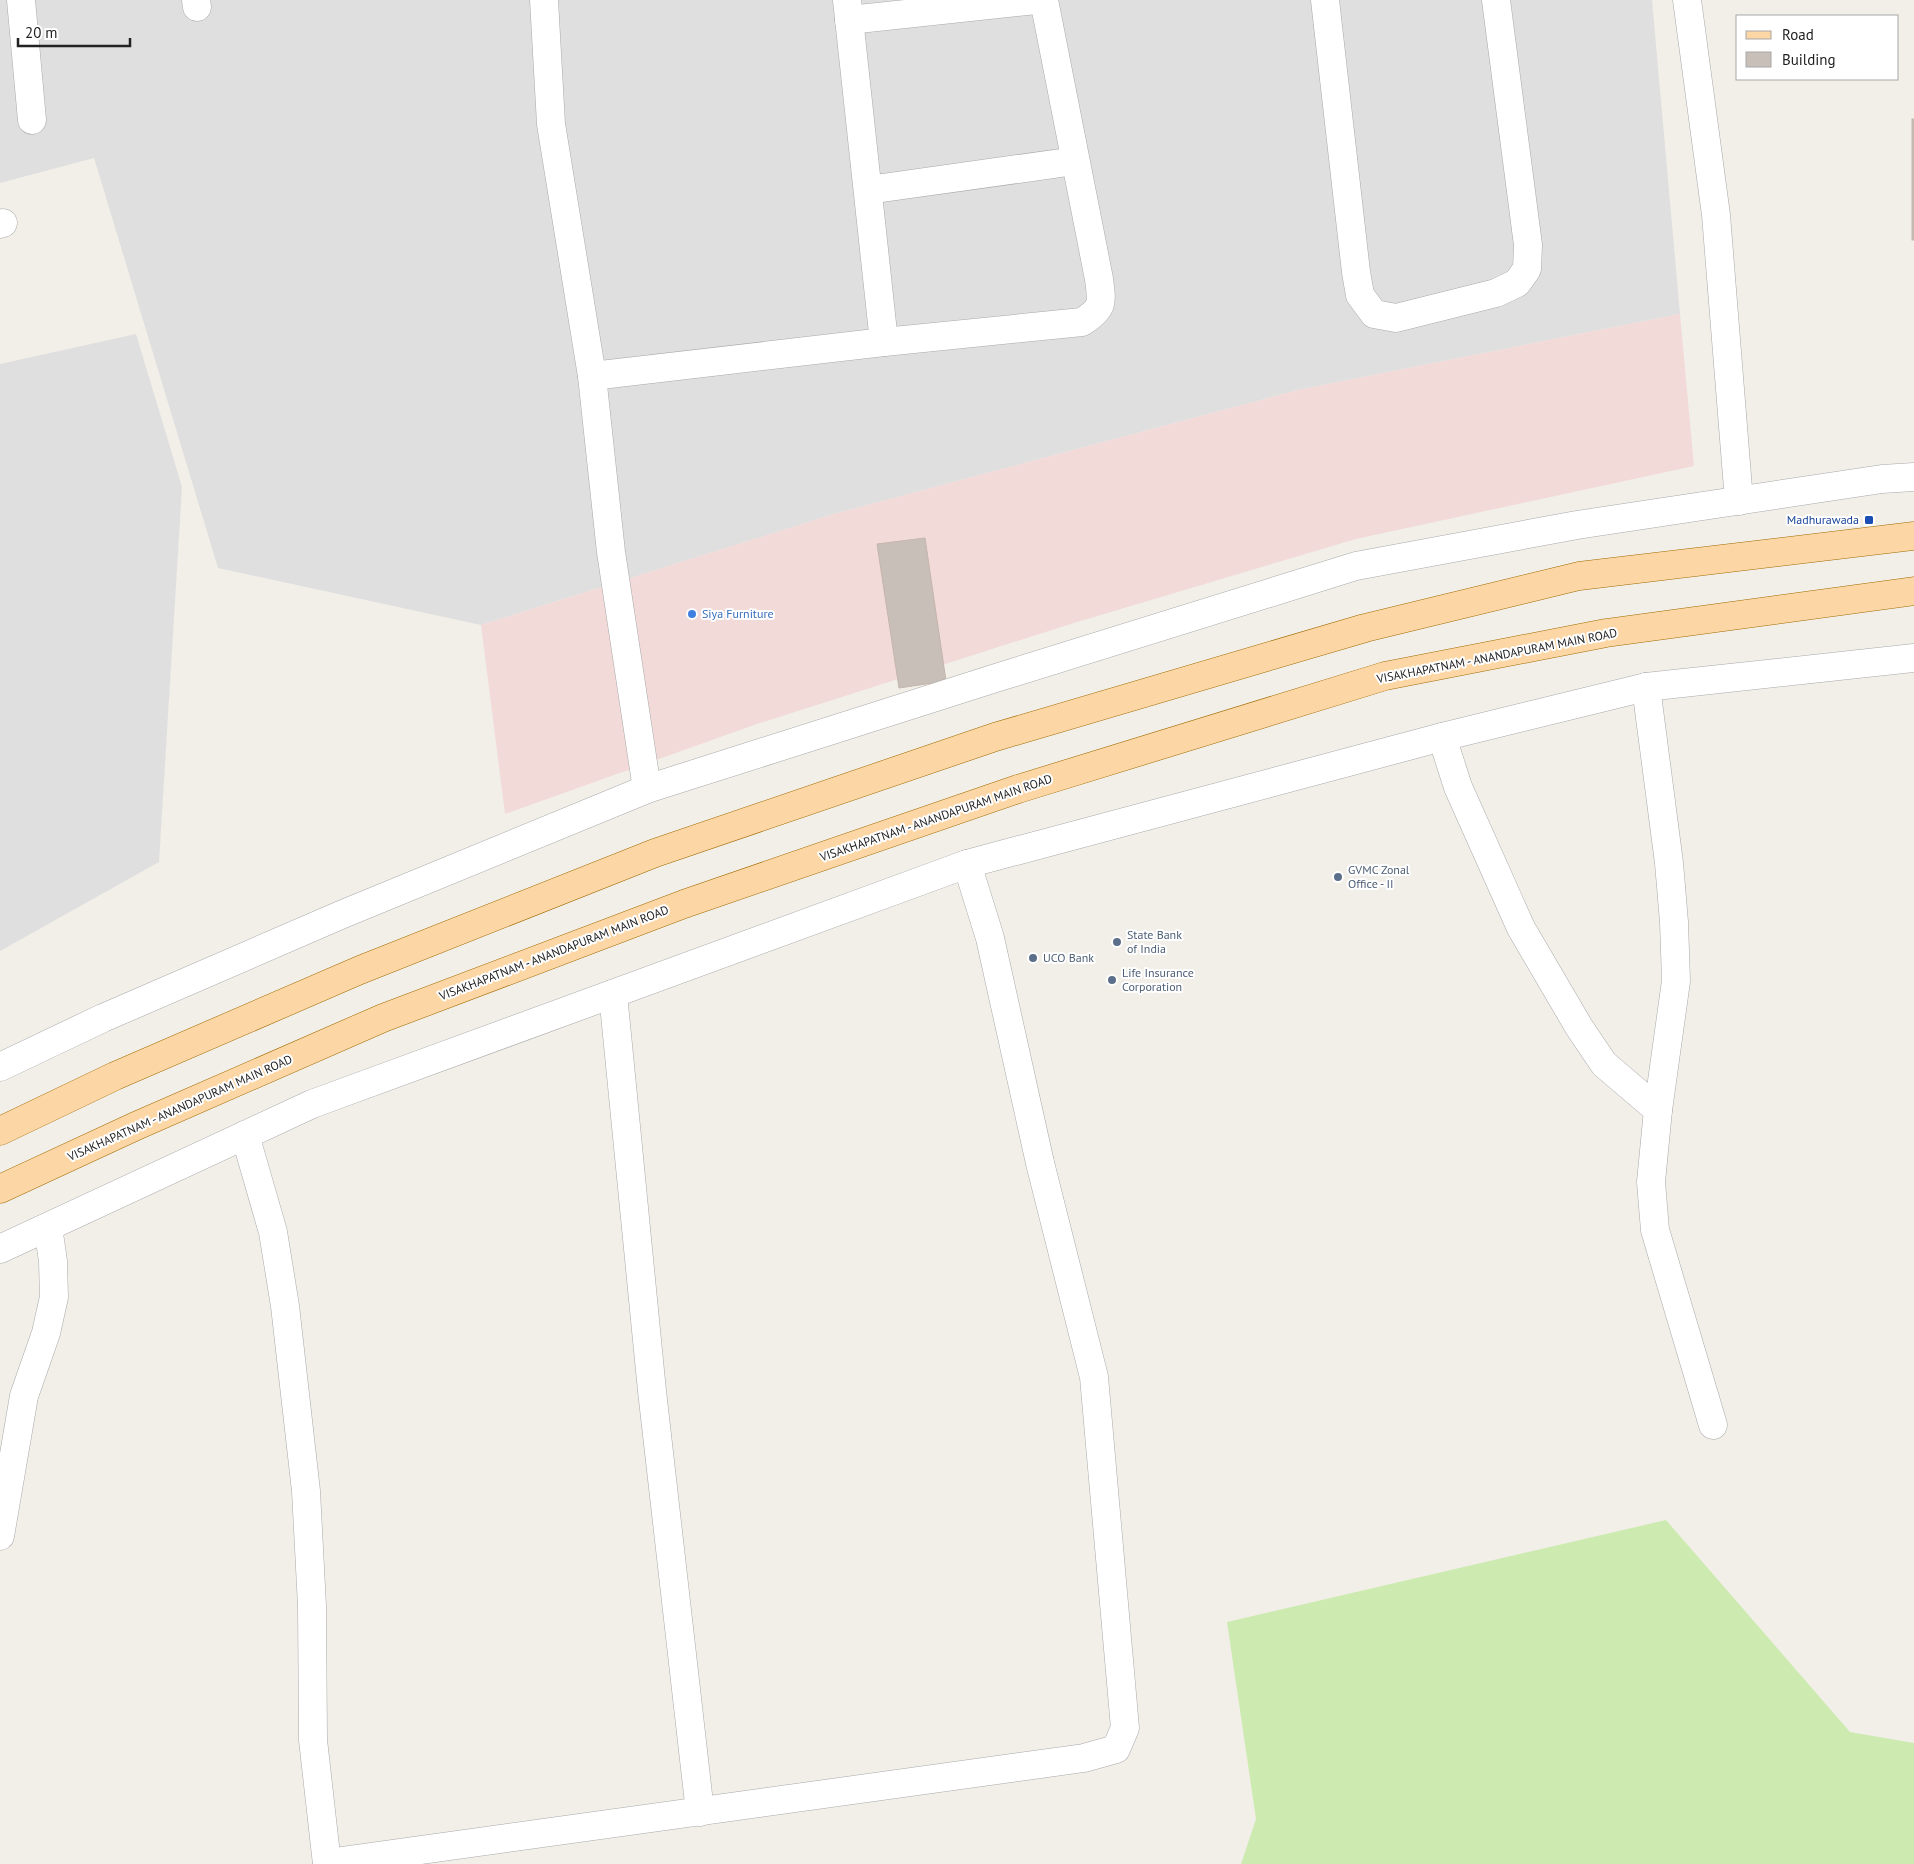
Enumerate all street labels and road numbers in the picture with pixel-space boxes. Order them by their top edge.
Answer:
street label: VISAKHAPATNAM - ANANDAPURAM MAIN ROAD [1375,625,1618,686]
street label: VISAKHAPATNAM - ANANDAPURAM MAIN ROAD [817,771,1054,865]
street label: VISAKHAPATNAM - ANANDAPURAM MAIN ROAD [436,902,671,1004]
street label: VISAKHAPATNAM - ANANDAPURAM MAIN ROAD [64,1051,295,1165]

